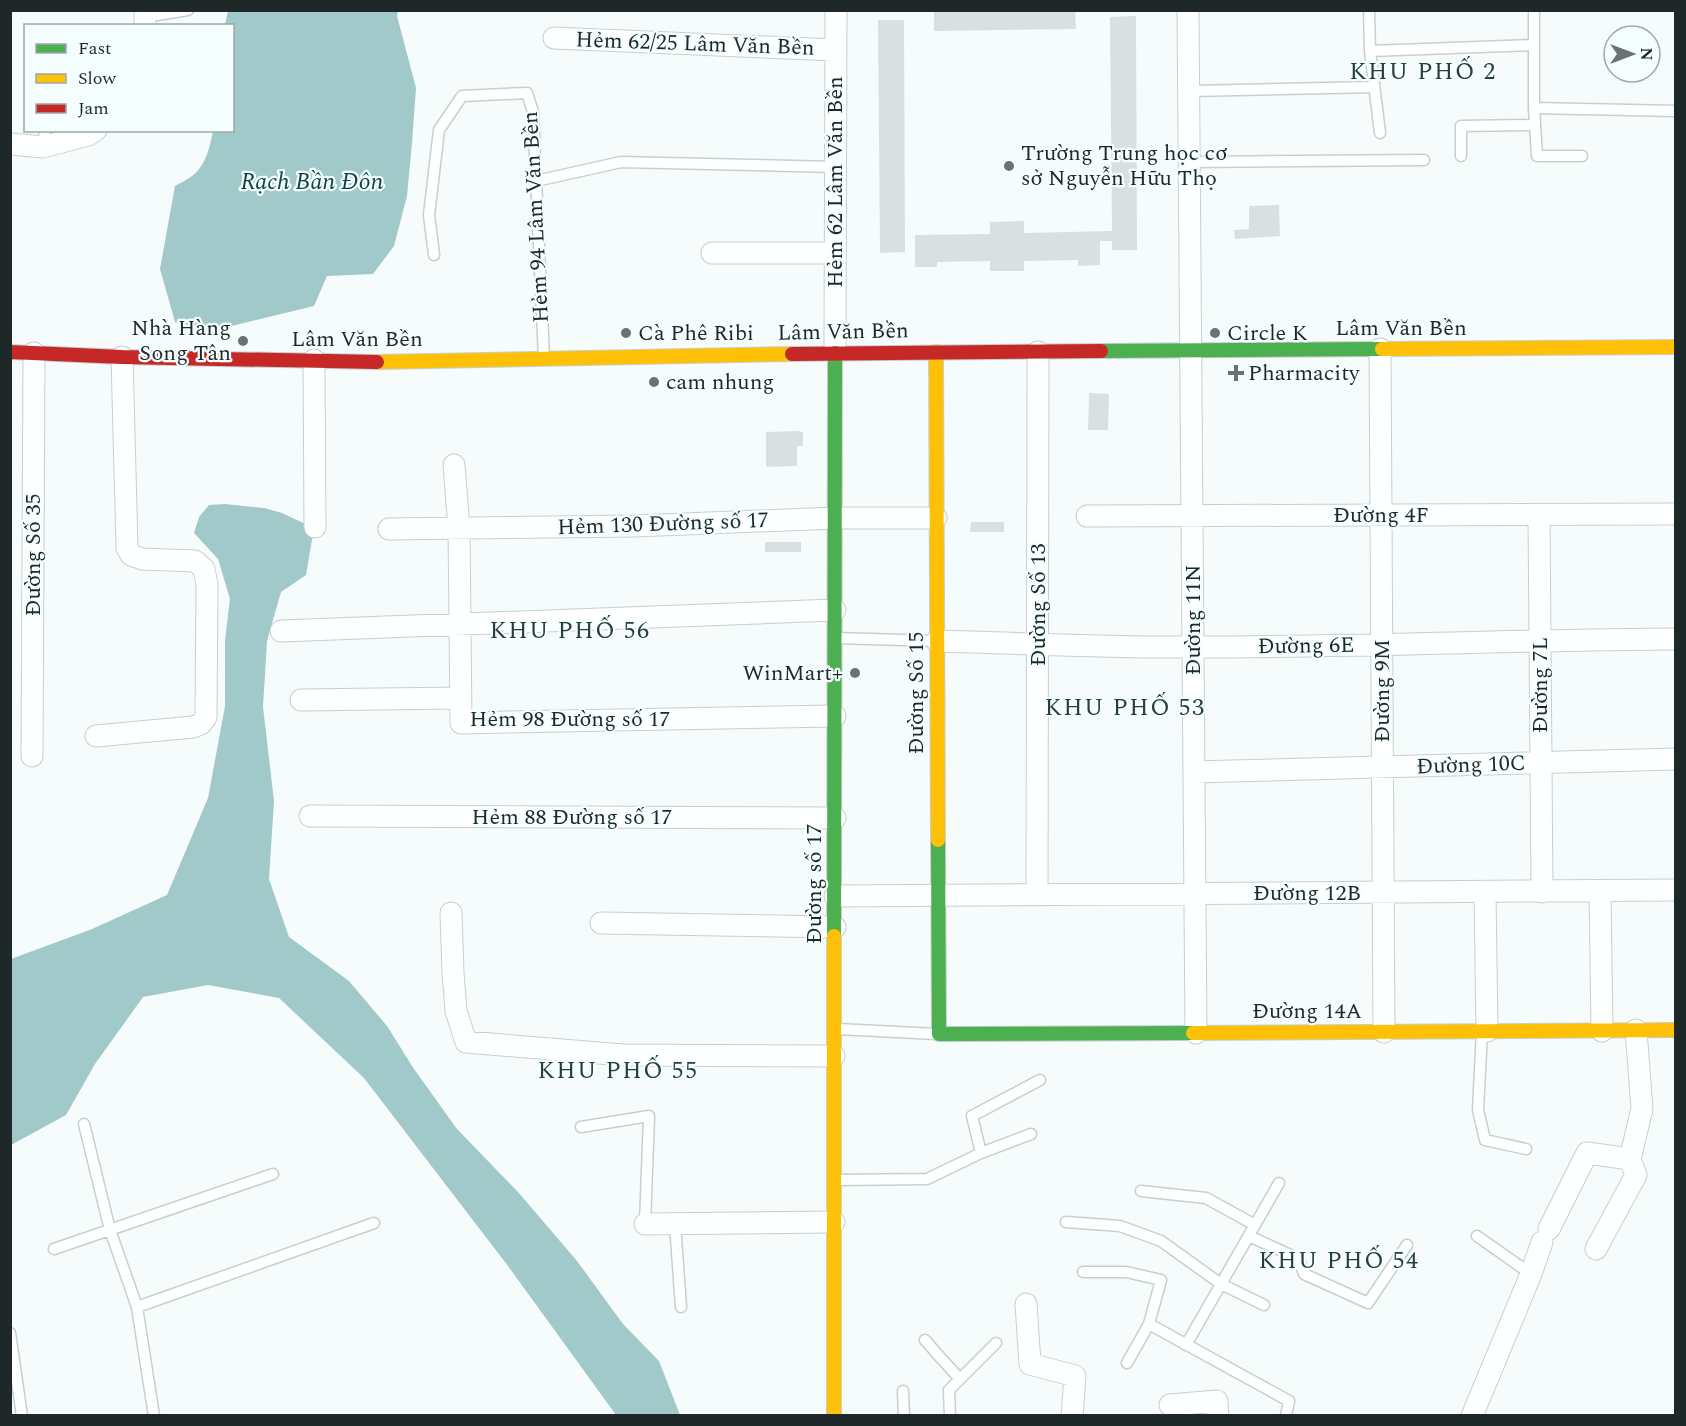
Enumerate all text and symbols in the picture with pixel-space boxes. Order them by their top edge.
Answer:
street label: Hẻm 62/25 Lâm Văn Bền [575,23,815,65]
legend [24,24,234,132]
north arrow [1602,24,1662,84]
text: Fast [78,35,111,62]
text: N [1634,47,1658,61]
district label: KHU PHỐ 2 [1349,54,1497,90]
text: Slow [78,65,117,92]
street label: Hẻm 62 Lâm Văn Bền [819,76,852,288]
text: Jam [78,95,109,122]
street label: Hẻm 94 Lâm Văn Bền [514,110,558,324]
place label: Trường Trung học cơ sở Nguyễn Hữu Thọ [1021,137,1227,195]
marker: Trường Trung học cơ sở Nguyễn Hữu Thọ [1002,159,1016,173]
water label: Rạch Bần Đôn [241,164,384,200]
place label: Nhà Hàng Song Tân [131,312,231,370]
street label: Lâm Văn Bền [1335,312,1467,345]
street label: Lâm Văn Bền [777,314,909,350]
place label: Cà Phê Ribi [638,317,754,350]
place label: Circle K [1227,317,1308,350]
street label: Lâm Văn Bền [291,323,423,356]
marker: Cà Phê Ribi [619,326,633,340]
marker: Circle K [1208,326,1222,340]
marker: Nhà Hàng Song Tân [236,334,250,348]
place label: Pharmacity [1248,357,1361,390]
place label: cam nhung [666,366,774,399]
marker: Pharmacity [1229,366,1243,380]
marker: cam nhung [647,375,661,389]
street label: Đường Số 35 [17,494,50,616]
street label: Đường 4F [1333,499,1429,532]
street label: Hẻm 130 Đường số 17 [557,504,769,544]
street label: Đường Số 13 [1022,544,1055,666]
street label: Đường 11N [1177,564,1210,676]
district label: KHU PHỐ 56 [489,613,651,649]
street label: Đường 6E [1257,629,1355,663]
street label: Đường Số 15 [900,632,933,754]
street label: Đường 7L [1524,637,1557,733]
street label: Đường 9M [1366,639,1399,743]
place label: WinMart+ [743,657,843,690]
marker: WinMart+ [848,666,862,680]
district label: KHU PHỐ 53 [1044,690,1206,726]
street label: Hẻm 98 Đường số 17 [470,703,670,736]
street label: Đường 10C [1416,747,1526,783]
street label: Hẻm 88 Đường số 17 [472,801,672,834]
street label: Đường số 17 [798,824,831,944]
street label: Đường 12B [1253,877,1361,910]
street label: Đường 14A [1252,995,1362,1028]
district label: KHU PHỐ 55 [537,1053,699,1089]
district label: KHU PHỐ 54 [1258,1243,1420,1279]

